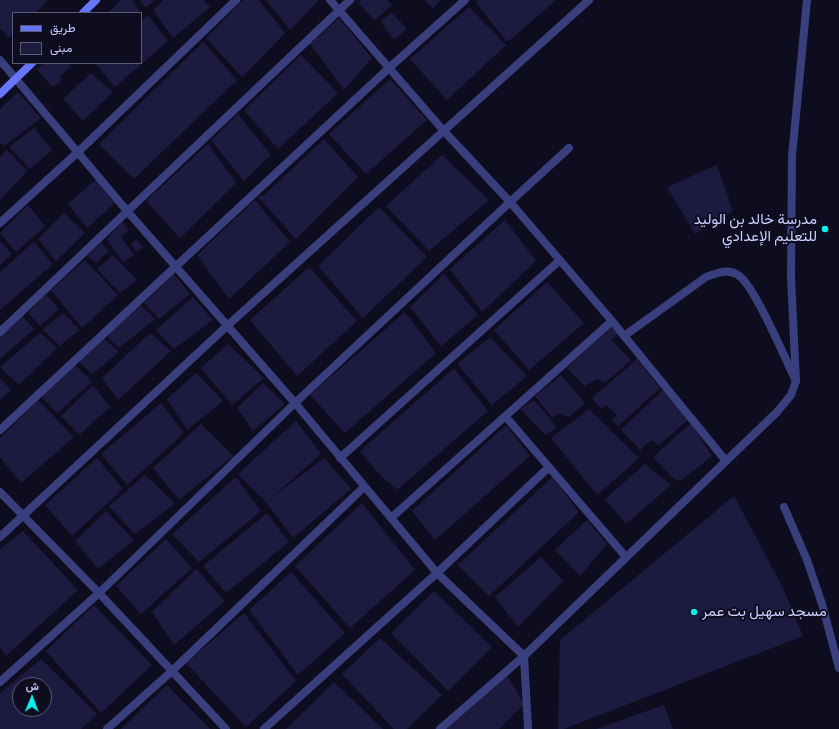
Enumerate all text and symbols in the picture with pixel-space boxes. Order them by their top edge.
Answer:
legend [12,12,142,64]
text: طريق [50,18,75,37]
text: مبنى [50,38,72,57]
place label: مدرسة خالد بن الوليد للتعليم الإعدادي [694,211,817,246]
marker: مدرسة خالد بن الوليد للتعليم الإعدادي [820,224,830,234]
place label: مسجد سهيل بت عمر [702,603,827,621]
marker: مسجد سهيل بت عمر [689,607,699,617]
north arrow [12,677,52,717]
text: ش [25,678,39,694]

